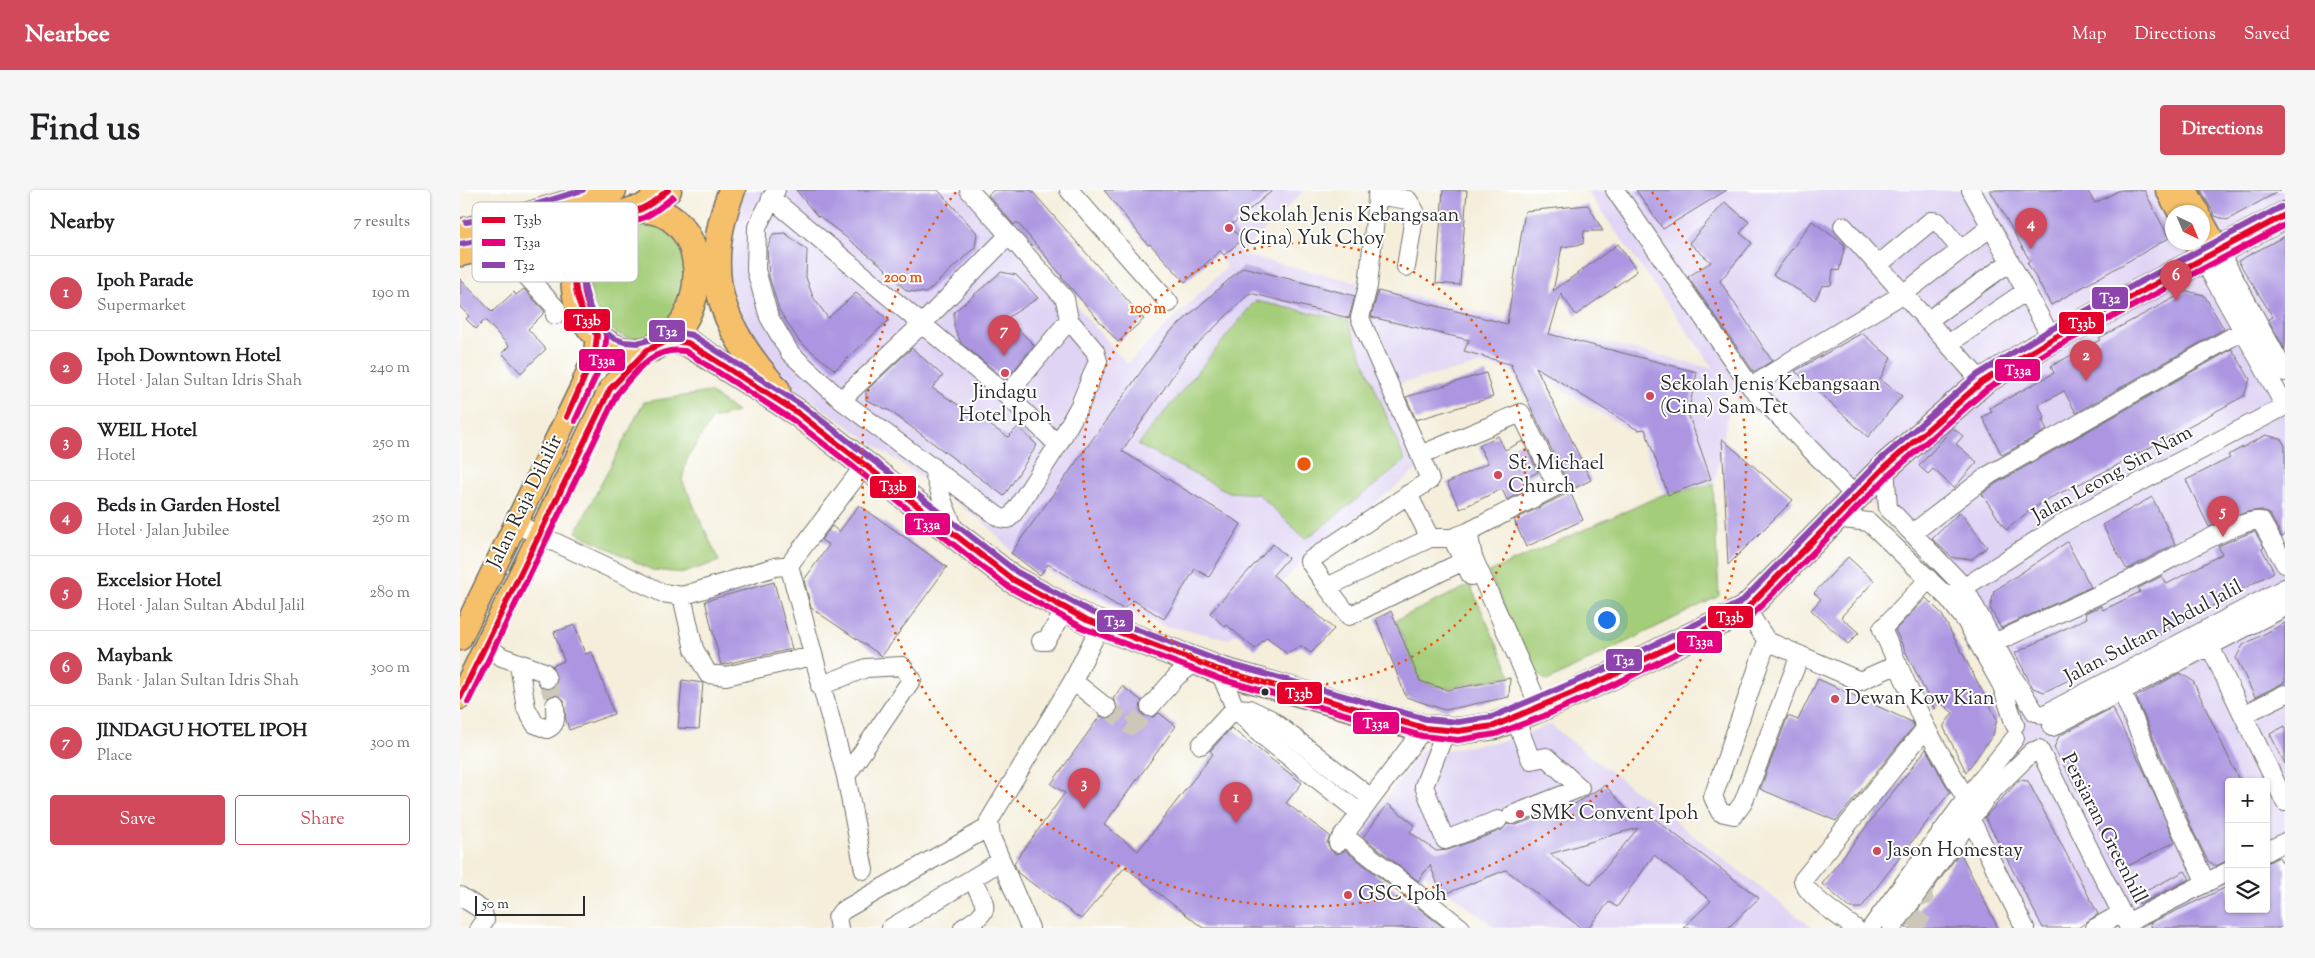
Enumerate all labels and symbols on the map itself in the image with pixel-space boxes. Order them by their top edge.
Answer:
legend [472,202,638,282]
place label: Sekolah Jenis Kebangsaan (Cina) Yuk Choy [1239,202,1460,254]
north arrow [2165,205,2210,250]
pin: 4 [2015,208,2047,249]
text: T33b [514,212,542,232]
marker: Sekolah Jenis Kebangsaan (Cina) Yuk Choy [1223,222,1235,234]
text: T33a [514,234,541,254]
text: T32 [514,257,535,277]
pin: 6 [2160,260,2192,301]
text: 200 m [884,268,923,289]
line badge: T32 [2091,286,2129,310]
text: T32 [2100,290,2121,310]
text: 100 m [1130,299,1167,320]
line badge: T33b [563,308,611,332]
line badge: T33b [2058,311,2105,335]
text: T33b [573,312,601,332]
pin: 7 [988,315,1020,356]
text: T33b [2068,315,2096,335]
line badge: T32 [648,319,686,343]
text: T32 [657,323,678,343]
pin: 2 [2070,340,2102,381]
line badge: T33a [578,348,626,372]
text: T33a [589,352,616,372]
line badge: T33a [1994,358,2041,382]
text: T33a [2005,362,2032,382]
marker: Jindagu Hotel Ipoh [999,367,1011,379]
place label: Sekolah Jenis Kebangsaan (Cina) Sam Tet [1660,371,1881,423]
place label: Jindagu Hotel Ipoh [959,379,1052,431]
marker: Sekolah Jenis Kebangsaan (Cina) Sam Tet [1644,390,1656,402]
street label: Jalan Leong Sin Nam [2027,419,2199,532]
street label: Jalan Raja Dihilir [481,430,571,575]
place label: St. Michael Church [1508,450,1605,502]
centre of rings [1295,455,1313,473]
marker: St. Michael Church [1492,469,1504,481]
line badge: T33b [869,475,917,499]
text: T33b [879,478,907,498]
pin: 5 [2207,496,2239,537]
line badge: T33a [904,512,951,536]
text: T33a [914,516,941,536]
street label: Jalan Sultan Abdul Jalil [2059,573,2249,693]
line badge: T33b [1707,605,1754,629]
your location [1594,607,1620,633]
line badge: T32 [1096,609,1134,633]
text: T33b [1716,609,1744,629]
text: T32 [1105,613,1126,633]
line badge: T33a [1676,630,1723,654]
text: T33a [1687,633,1714,653]
line badge: T32 [1605,648,1643,672]
text: T32 [1614,652,1635,672]
line badge: T33b [1276,681,1323,705]
text: T33b [1285,685,1313,705]
place label: Dewan Kow Kian [1845,685,1995,714]
unlabelled marker [1260,687,1270,697]
marker: Dewan Kow Kian [1829,693,1841,705]
line badge: T33a [1352,711,1400,735]
text: T33a [1363,715,1390,735]
street label: Persiaran Greenhill [2053,749,2154,910]
pin: 3 [1068,768,1100,809]
pin: 1 [1220,782,1252,823]
place label: SMK Convent Ipoh [1530,800,1699,829]
marker: SMK Convent Ipoh [1514,808,1526,820]
place label: Jason Homestay [1886,837,2023,866]
marker: Jason Homestay [1871,845,1883,857]
place label: GSC Ipoh [1358,881,1447,910]
marker: GSC Ipoh [1342,889,1354,901]
scale bar [475,893,585,916]

